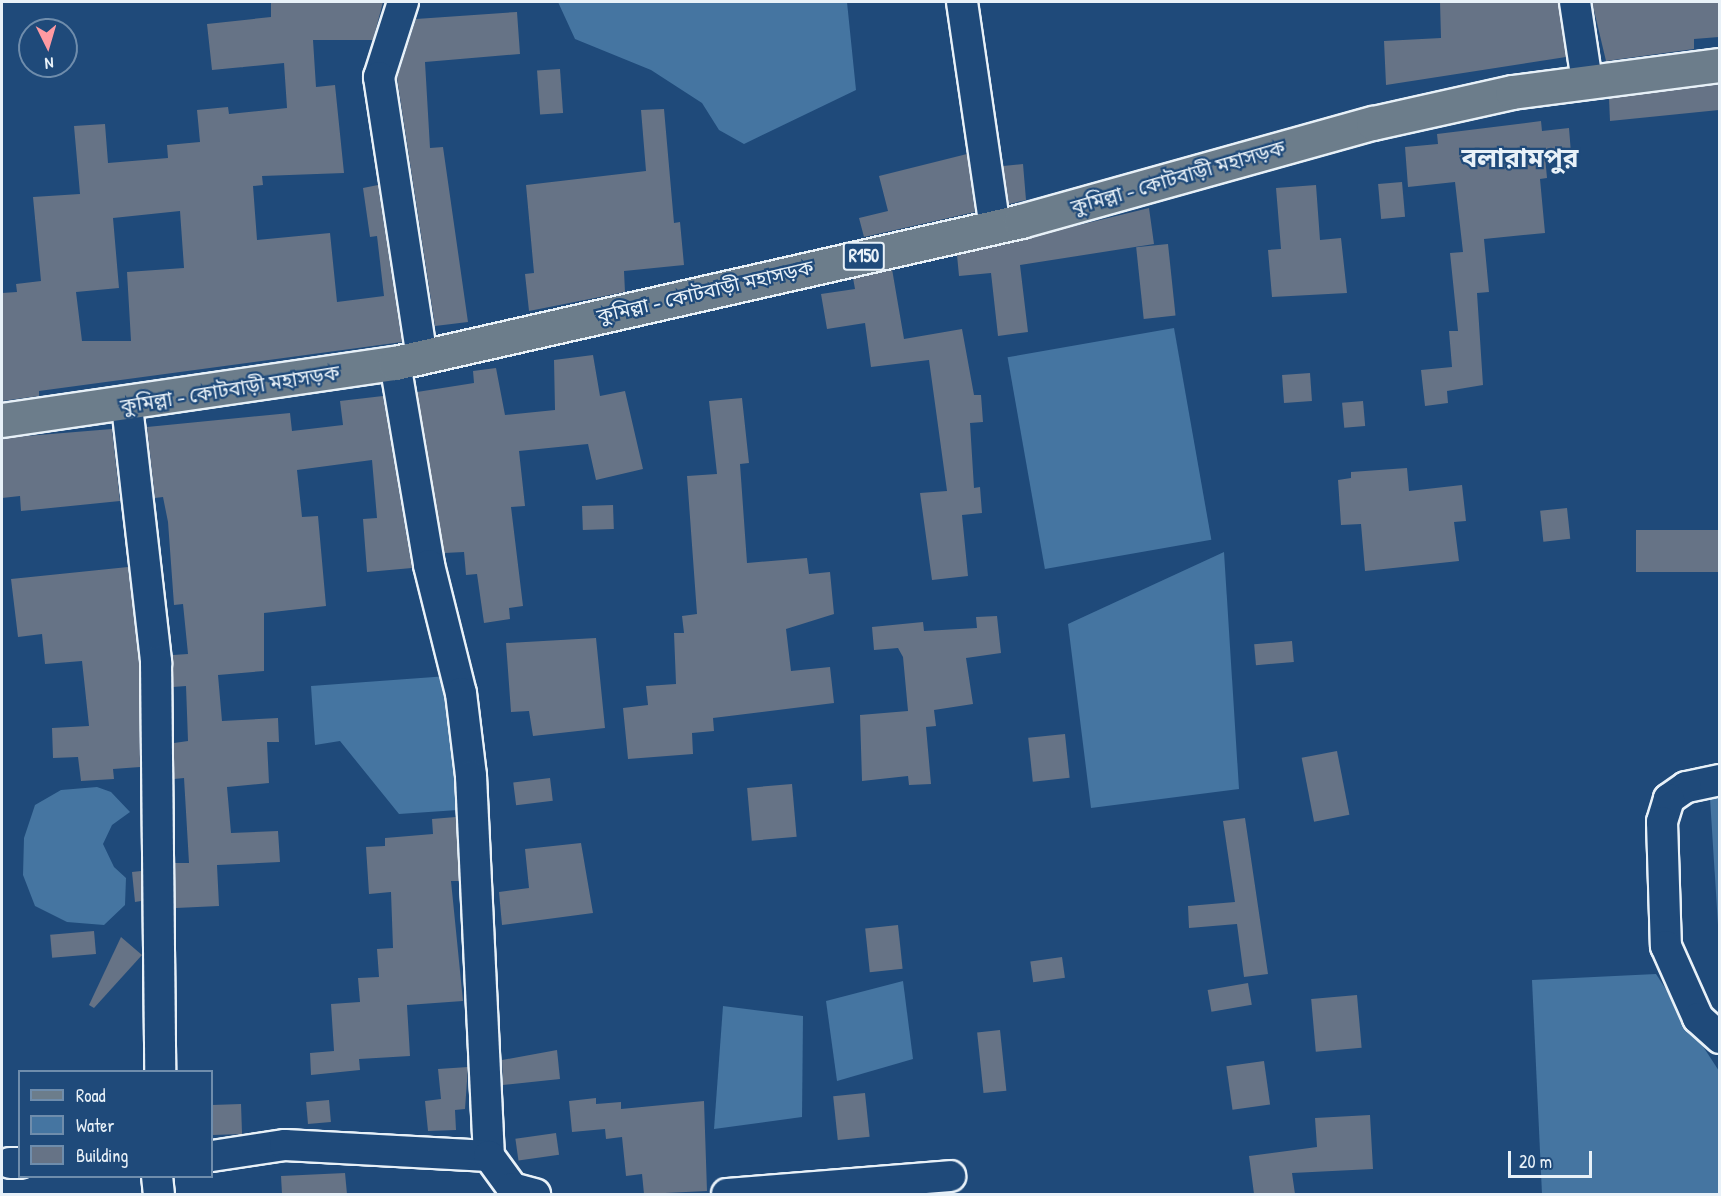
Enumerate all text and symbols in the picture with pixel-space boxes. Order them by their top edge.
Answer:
north arrow [18,18,78,78]
text: N [44,53,55,75]
street label: কুমিল্লা - কোটবাড়ী মহাসড়ক [1068,135,1288,219]
district label: বলারামপুর [1462,142,1578,174]
road number: R150 [842,241,886,271]
street label: কুমিল্লা - কোটবাড়ী মহাসড়ক [594,254,816,328]
street label: কুমিল্লা - কোটবাড়ী মহাসড়ক [119,360,341,418]
legend [18,1070,213,1178]
text: Road [76,1083,106,1108]
text: Water [76,1113,114,1138]
scale bar [1511,1139,1595,1177]
text: Building [76,1143,128,1168]
text: 20 m [1519,1149,1552,1174]

